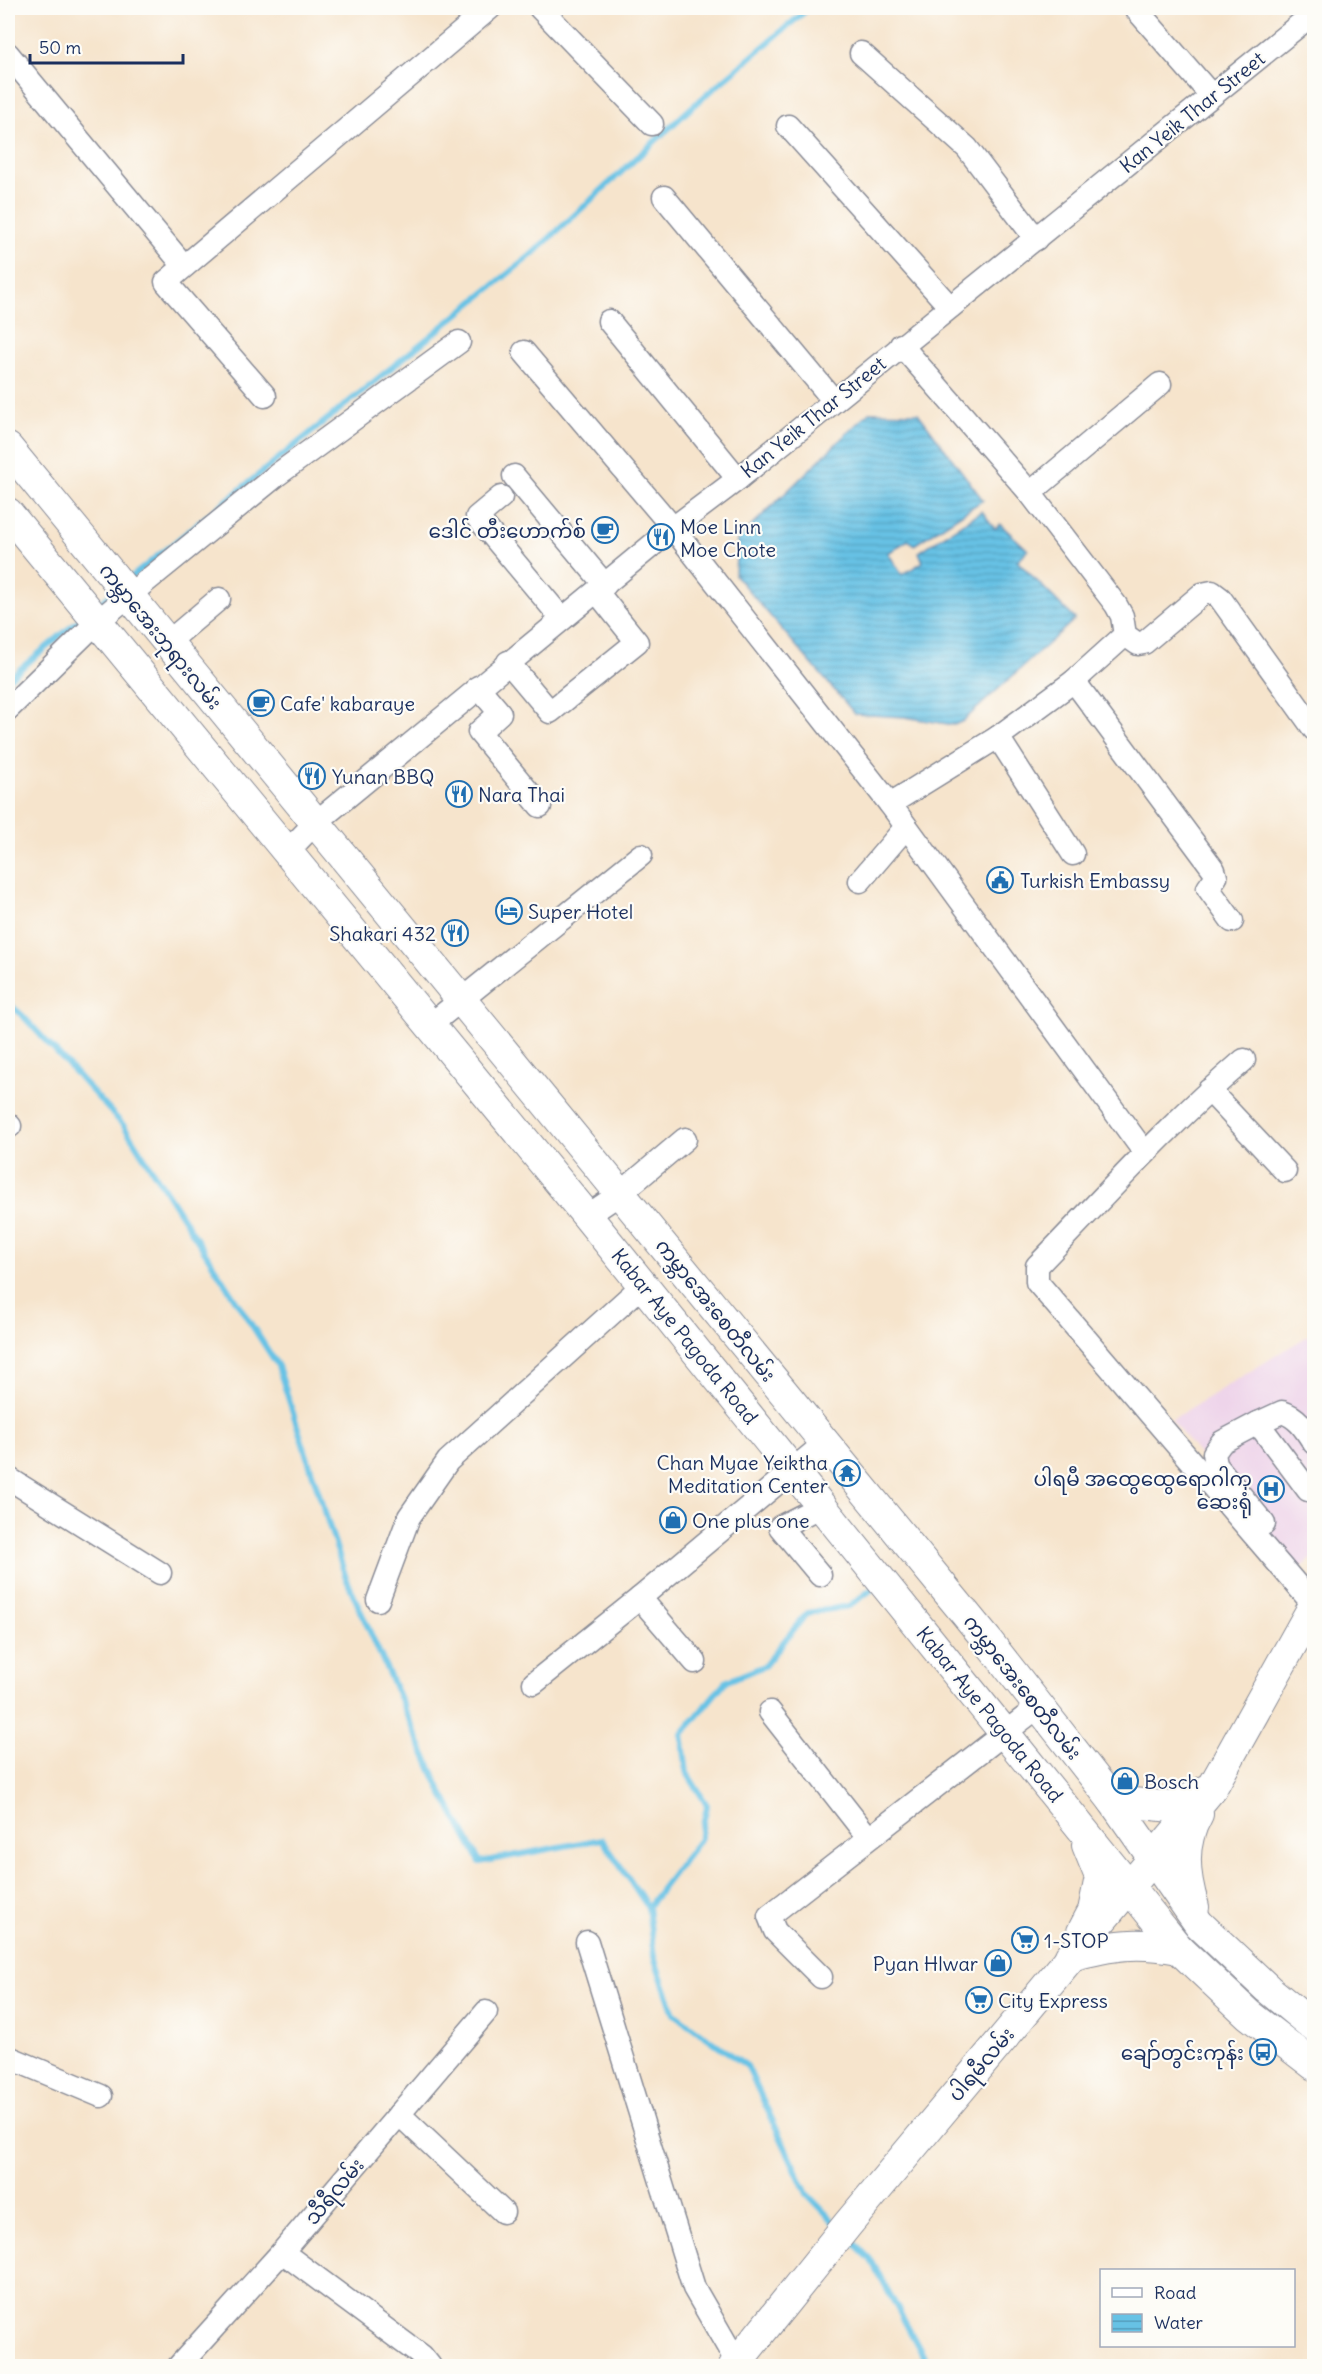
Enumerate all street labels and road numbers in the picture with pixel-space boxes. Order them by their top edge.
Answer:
street label: Kan Yeik Thar Street [1114,46,1270,178]
street label: Kan Yeik Thar Street [735,351,891,483]
street label: ကမ္ဘာအေးဘုရားလမ်း [90,557,228,717]
street label: ကမ္ဘာအေးစေတီလမ်း [647,1233,782,1389]
street label: Kabar Aye Pagoda Road [606,1243,764,1429]
street label: ကမ္ဘာအေးစေတီလမ်း [956,1609,1088,1767]
street label: Kabar Aye Pagoda Road [911,1621,1069,1807]
street label: ပါရမီလမ်း [942,2021,1022,2109]
street label: သီရီလမ်း [298,2152,372,2232]

